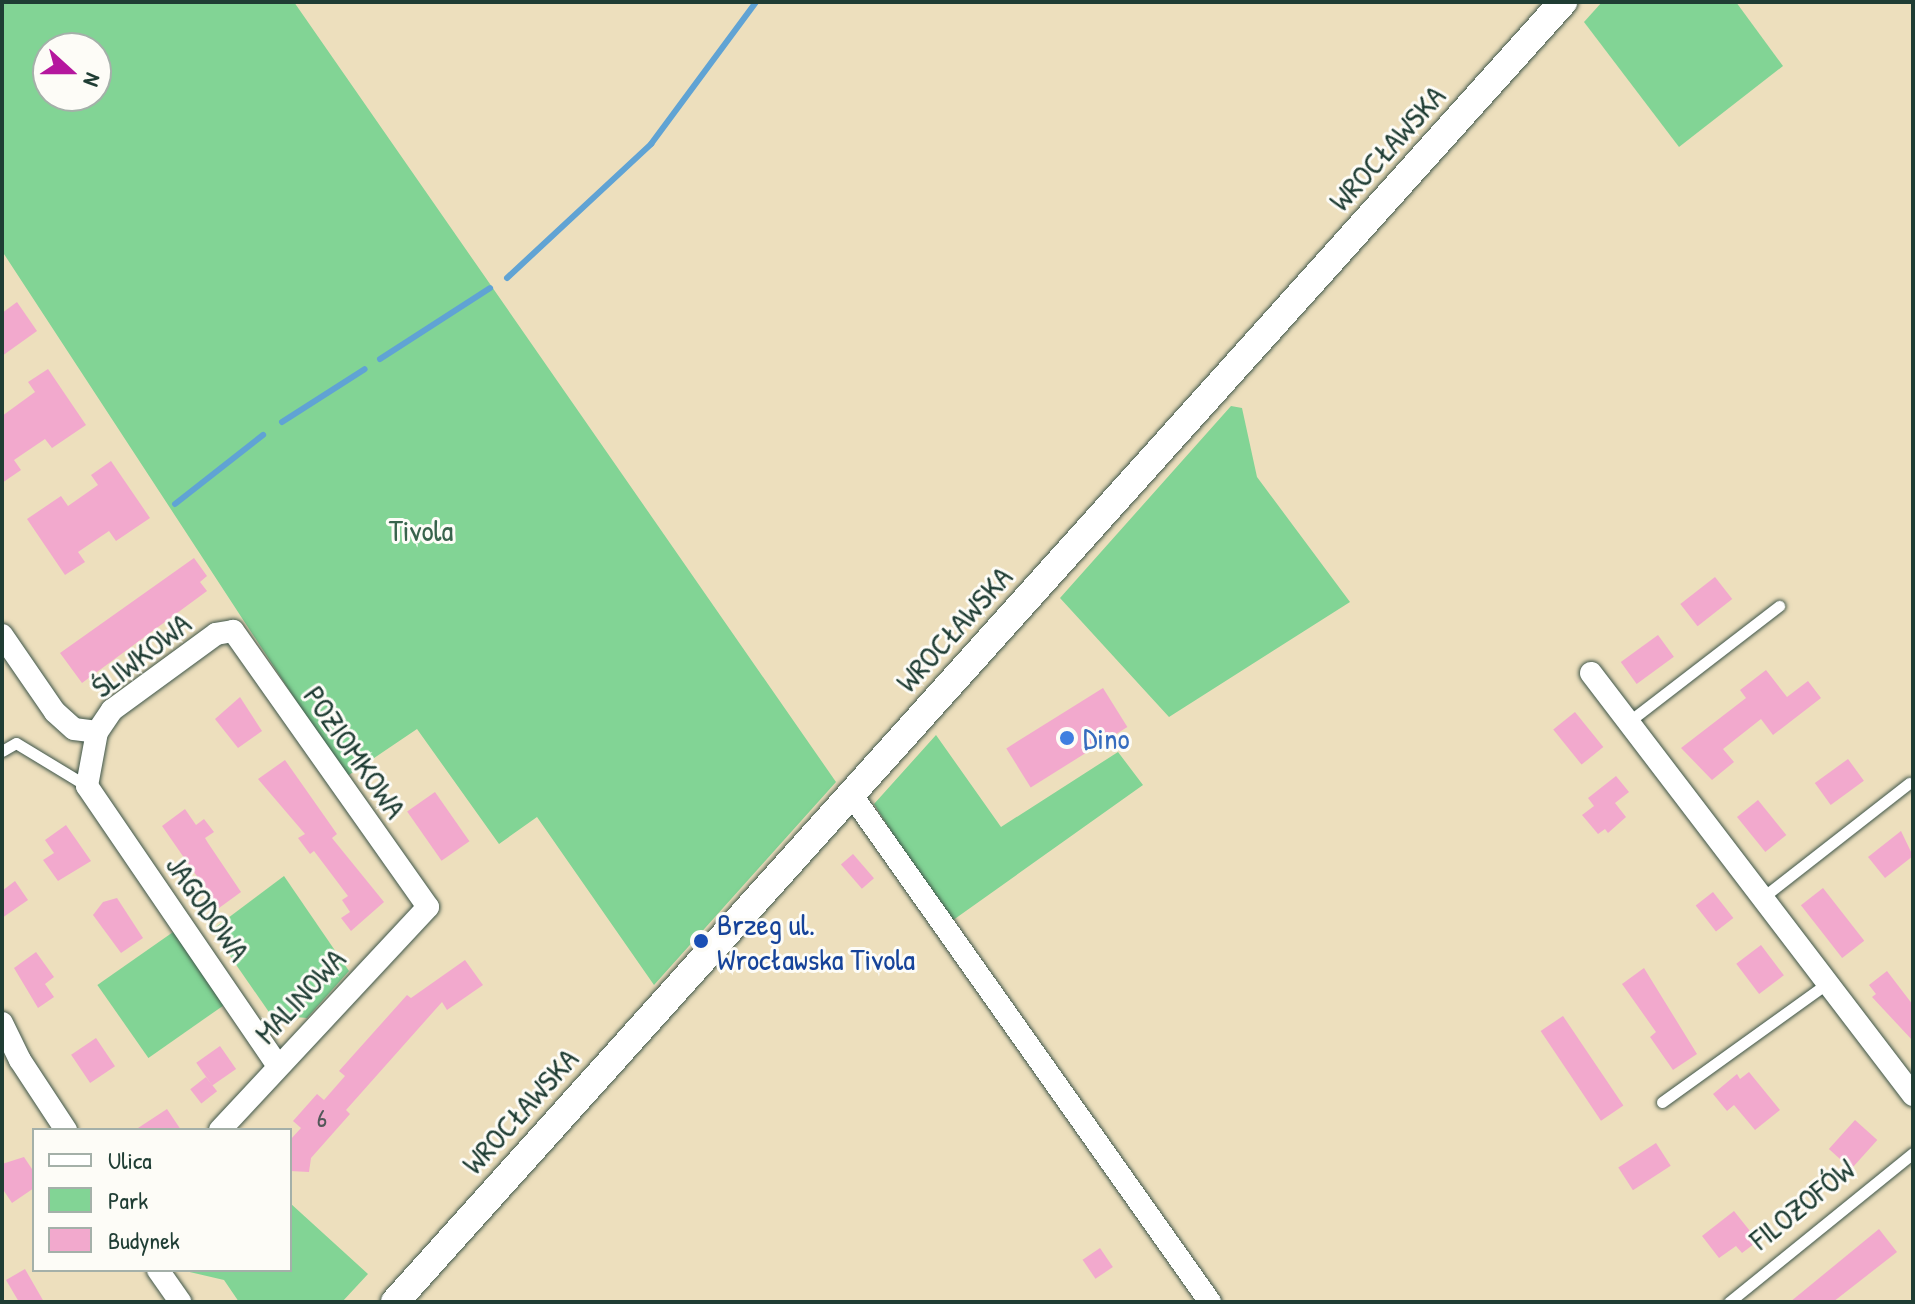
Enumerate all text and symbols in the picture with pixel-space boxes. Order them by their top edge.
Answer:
north arrow [32,32,112,112]
text: N [76,69,109,91]
street label: WROCŁAWSKA [1321,78,1453,218]
park label: Tivola [389,512,453,548]
street label: WROCŁAWSKA [888,559,1020,699]
street label: ŚLIWKOWA [84,605,198,705]
street label: POZIOMKOWA [296,679,414,825]
place label: Dino [1083,720,1130,756]
marker: Dino [1058,729,1076,747]
street label: JAGODOWA [159,848,257,968]
place label: Brzeg ul. Wrocławska Tivola [717,906,915,976]
marker: Brzeg ul. Wrocławska Tivola [692,932,710,950]
street label: MALINOWA [247,941,353,1051]
street label: WROCŁAWSKA [454,1041,586,1181]
house number: 6 [317,1102,327,1134]
legend [32,1128,292,1272]
text: Ulica [108,1144,152,1176]
street label: FILOZOFÓW [1742,1151,1862,1257]
text: Park [108,1184,148,1216]
text: Budynek [108,1224,180,1256]

